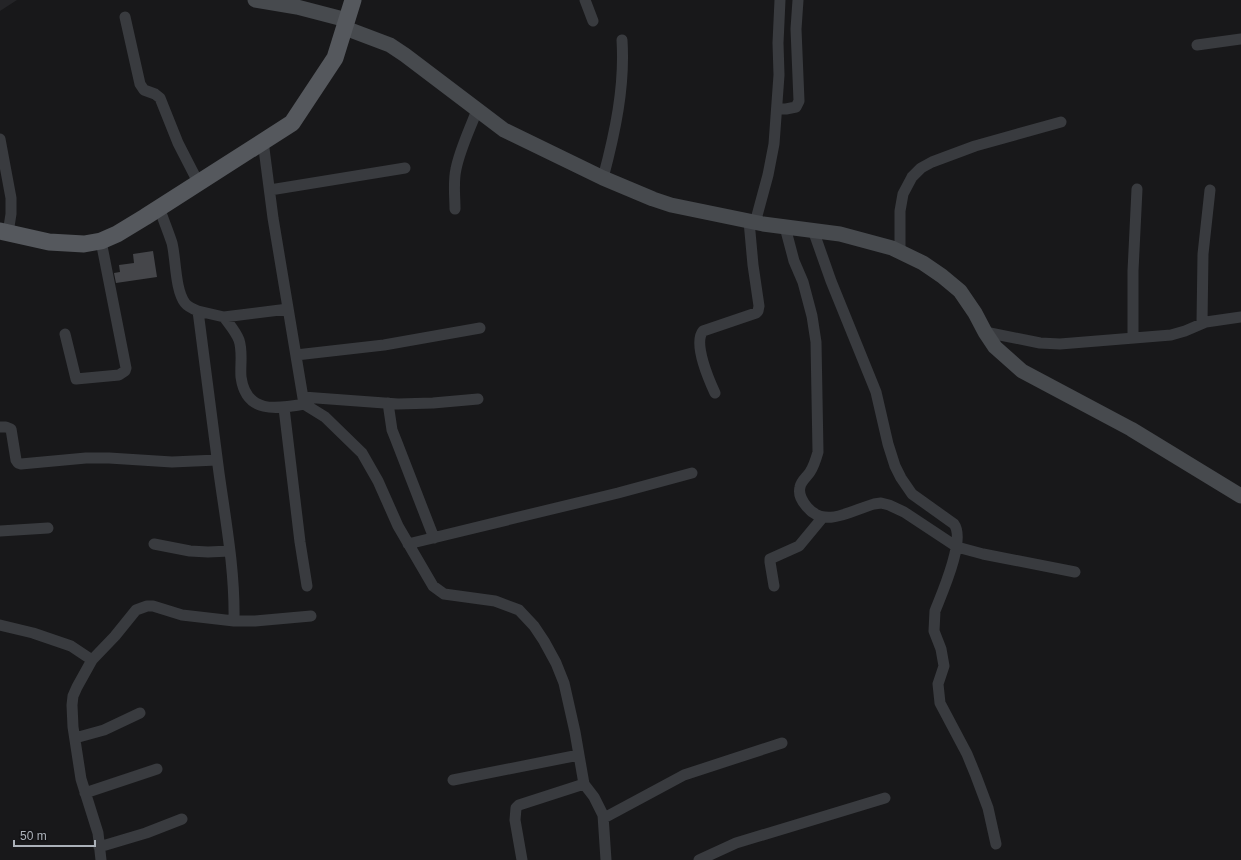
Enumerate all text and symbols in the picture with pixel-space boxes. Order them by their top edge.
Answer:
scale bar [14,822,95,848]
text: 50 m [20,829,47,843]

